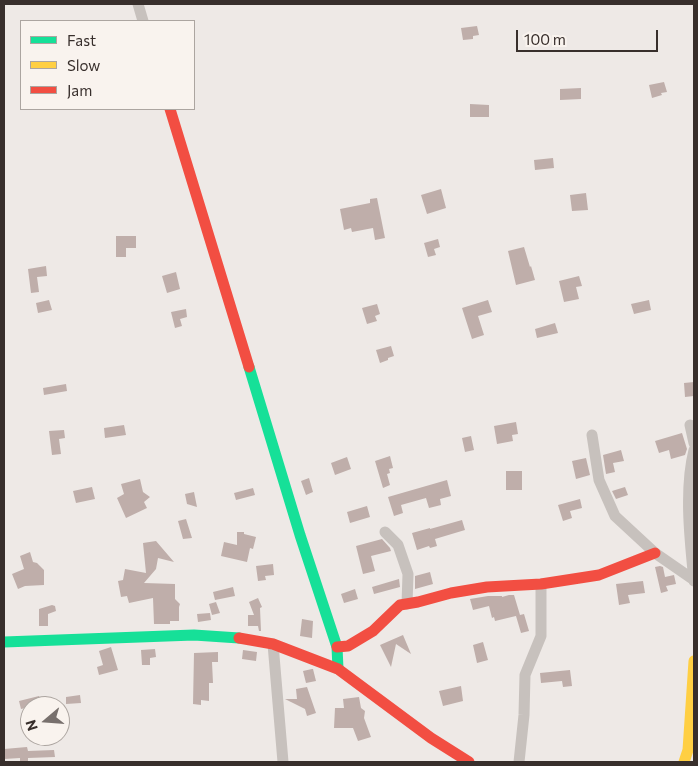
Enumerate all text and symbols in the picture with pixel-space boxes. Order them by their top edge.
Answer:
legend [20,20,195,110]
scale bar [518,20,660,52]
text: 100 m [524,30,566,48]
text: Fast [67,31,96,49]
text: Slow [67,56,100,74]
text: Jam [67,81,92,99]
north arrow [20,696,70,746]
text: N [22,718,41,733]

